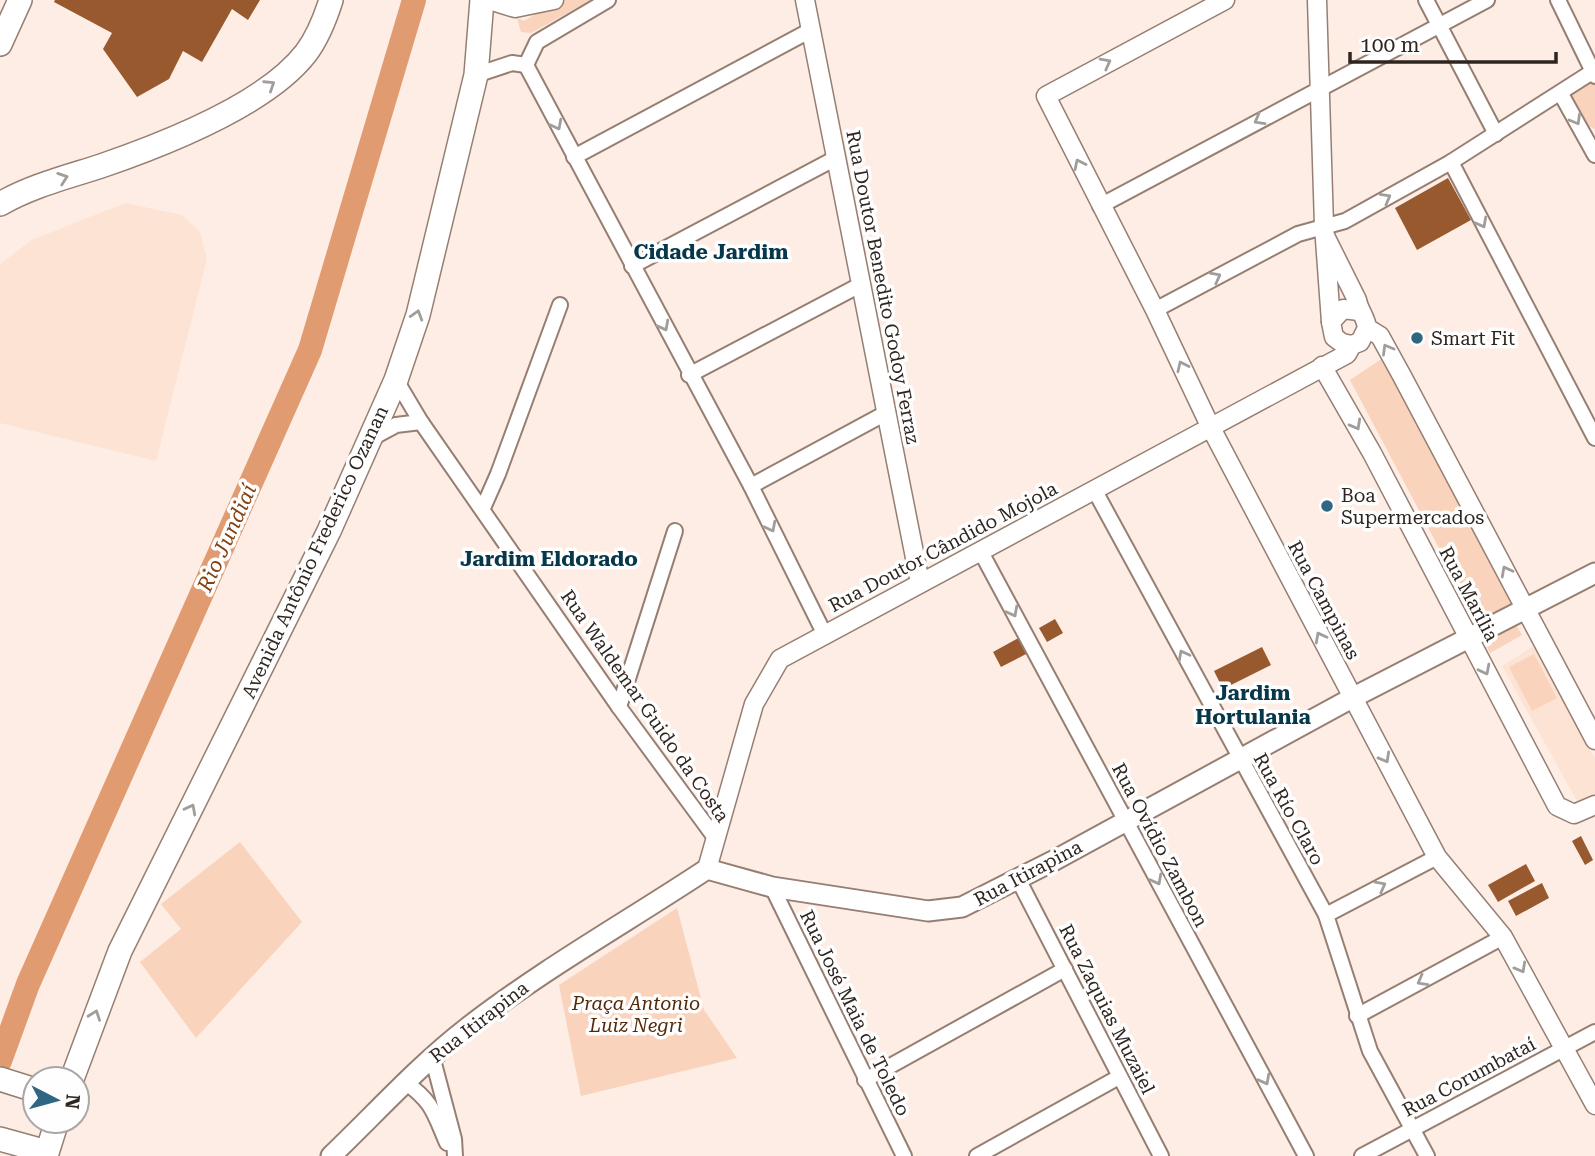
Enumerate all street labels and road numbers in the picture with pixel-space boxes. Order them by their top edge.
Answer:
street label: Rua Doutor Benedito Godoy Ferraz [841,128,925,446]
street label: Avenida Antônio Frederico Ozanan [237,402,393,702]
street label: Rua Doutor Cândido Mojola [825,477,1062,617]
street label: Rua Campinas [1283,537,1365,663]
street label: Rua Marília [1434,543,1504,646]
street label: Rua Waldemar Guido da Costa [556,585,735,827]
street label: Rua Río Claro [1249,749,1329,869]
street label: Rua Ovídio Zambon [1107,759,1213,931]
street label: Rua Itirapina [970,835,1087,911]
street label: Rua José Maia de Toledo [795,906,915,1120]
street label: Rua Zaquias Muzaiel [1054,920,1160,1098]
street label: Rua Itirapina [425,976,534,1068]
street label: Rua Corumbataí [1399,1032,1539,1122]

